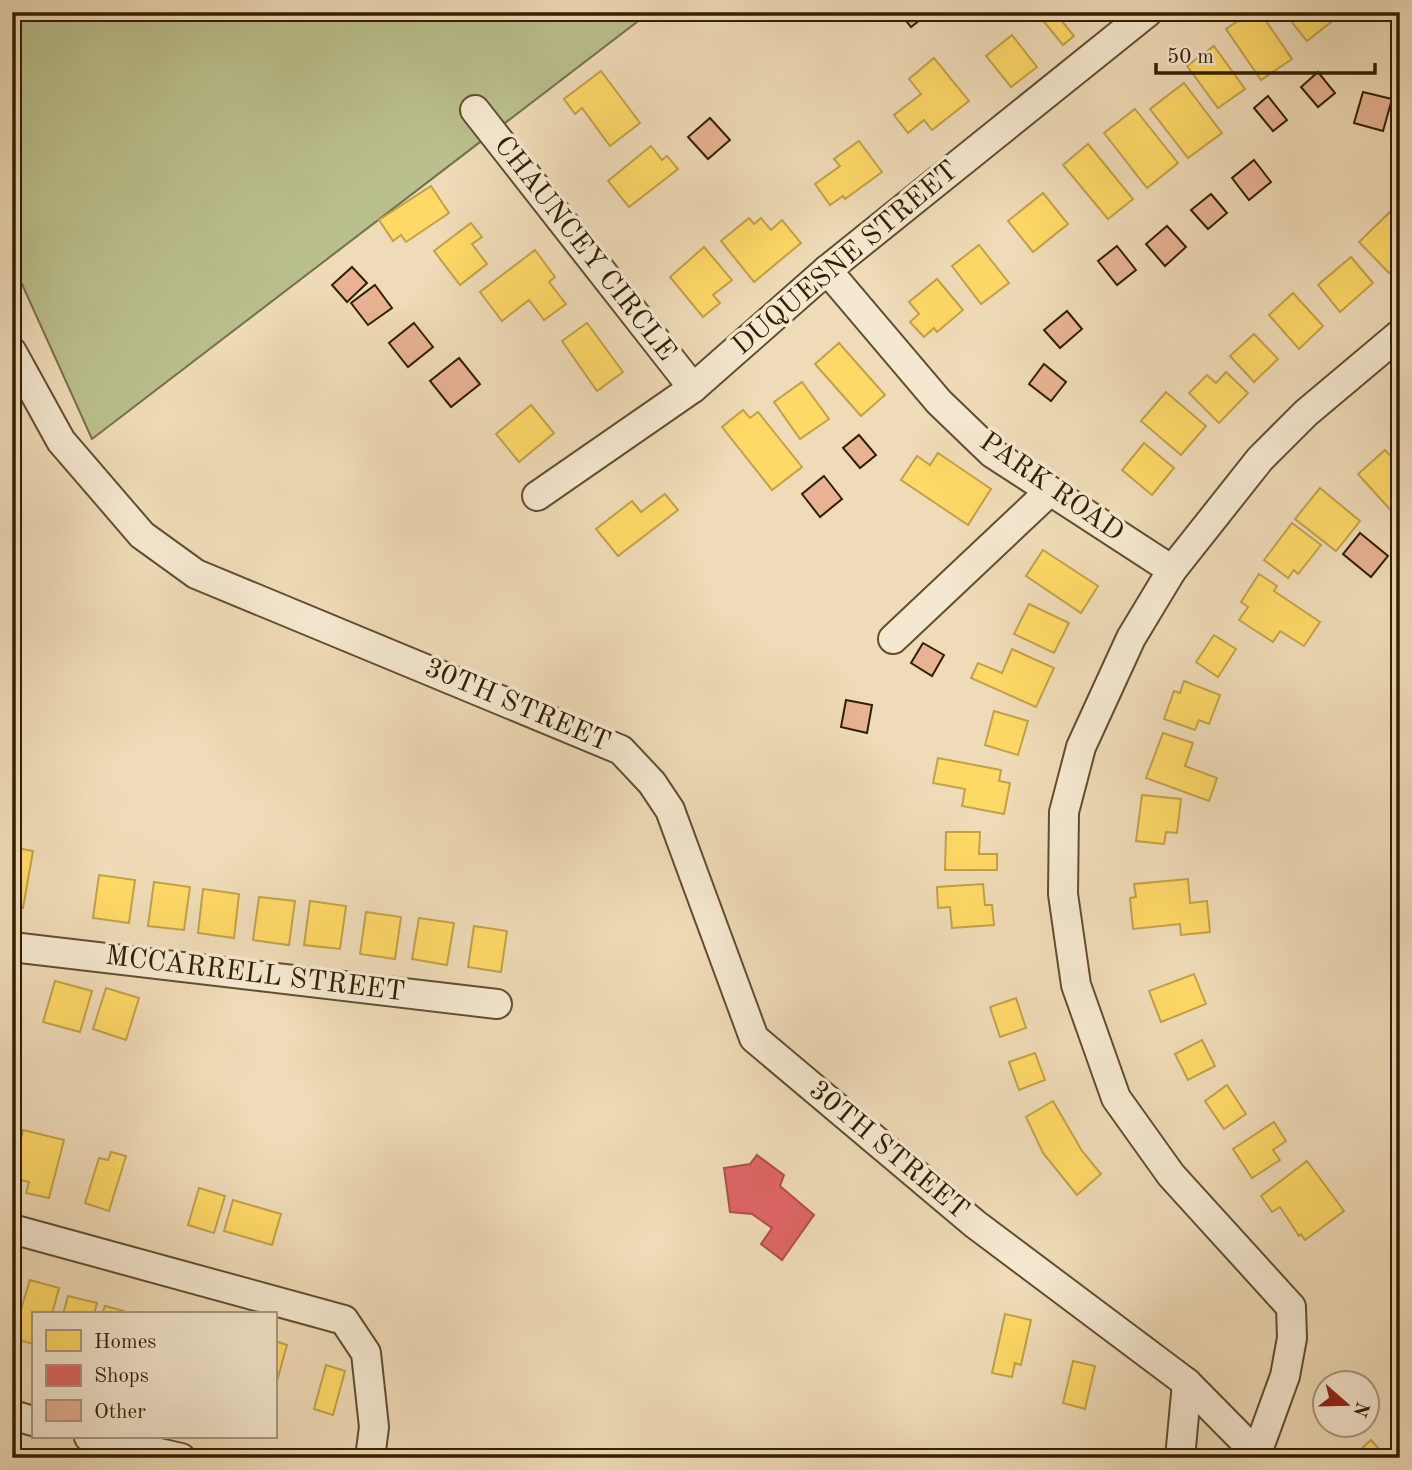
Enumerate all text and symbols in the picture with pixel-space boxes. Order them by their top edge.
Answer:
scale bar [1156,32,1375,76]
text: 50 m [1167,47,1214,68]
street label: CHAUNCEY CIRCLE [488,131,680,367]
street label: DUQUESNE STREET [728,157,964,361]
street label: PARK ROAD [974,428,1128,548]
street label: 30TH STREET [420,654,614,758]
street label: MCCARRELL STREET [104,943,406,1007]
street label: 30TH STREET [803,1077,973,1225]
legend [32,1312,276,1438]
text: Homes [94,1332,156,1353]
text: Shops [94,1366,149,1387]
north arrow [1310,1368,1380,1438]
text: N [1348,1399,1371,1419]
text: Other [94,1402,146,1423]

